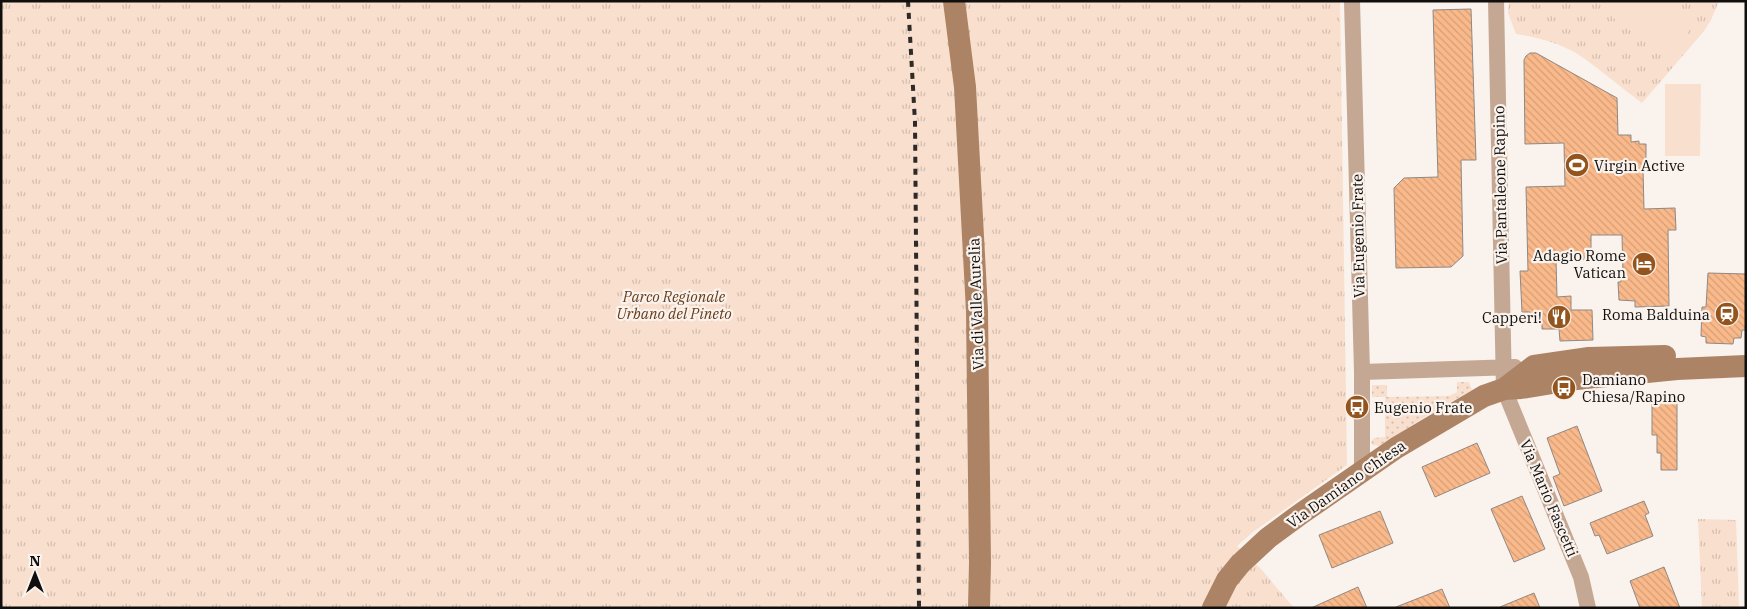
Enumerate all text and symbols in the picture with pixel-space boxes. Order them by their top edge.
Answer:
street label: Via Pantaleone Rapino [1489,105,1511,265]
sports icon: Virgin Active [1564,152,1590,178]
place label: Virgin Active [1594,156,1685,175]
street label: Via Eugenio Frate [1347,174,1369,298]
street label: Via di Valle Aurelia [964,237,988,371]
place label: Adagio Rome Vatican [1533,246,1626,282]
hotel icon: Adagio Rome Vatican [1631,251,1657,277]
park label: Parco Regionale Urbano del Pineto [616,287,732,323]
station icon: Roma Balduina [1714,301,1740,327]
restaurant icon: Capperi! [1546,304,1572,330]
place label: Roma Balduina [1602,305,1710,324]
place label: Capperi! [1482,308,1542,327]
place label: Damiano Chiesa/Rapino [1582,370,1685,406]
bus stop icon: Damiano Chiesa/Rapino [1551,375,1577,401]
bus stop icon: Eugenio Frate [1344,394,1370,420]
place label: Eugenio Frate [1374,398,1472,417]
street label: Via Damiano Chiesa [1283,436,1409,532]
street label: Via Mario Fascetti [1516,436,1582,560]
north arrow [10,549,60,599]
text: N [29,552,41,570]

